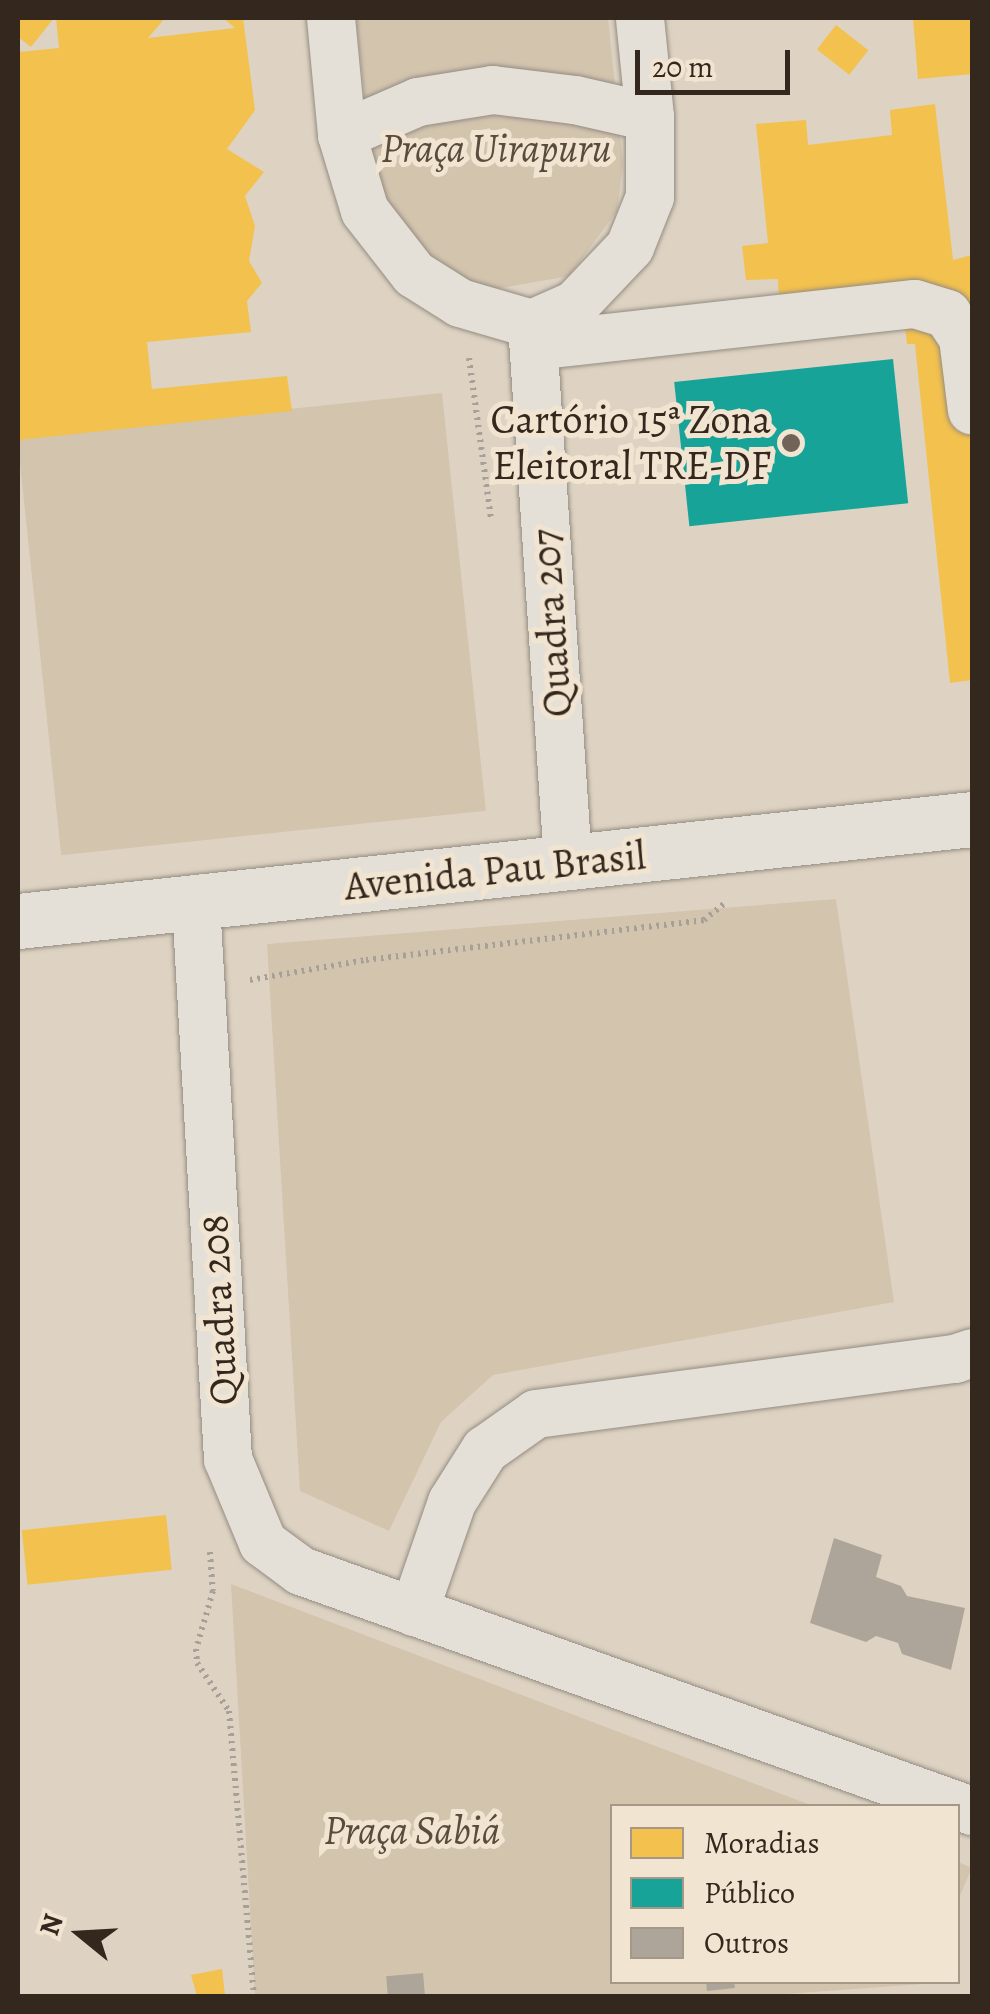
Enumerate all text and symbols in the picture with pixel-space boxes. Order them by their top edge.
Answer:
scale bar [640,30,795,92]
text: 20 m [652,47,713,87]
park label: Praça Uirapuru [381,125,611,173]
place label: Cartório 15ª Zona Eleitoral TRE-DF [490,396,771,490]
marker: Cartório 15ª Zona Eleitoral TRE-DF [780,432,802,454]
street label: Quadra 207 [521,527,583,719]
street label: Avenida Pau Brasil [342,831,648,911]
street label: Quadra 208 [190,1213,248,1407]
legend [610,1804,960,1984]
park label: Praça Sabiá [324,1807,500,1855]
text: Moradias [704,1823,820,1863]
text: Público [704,1873,795,1913]
north arrow [30,1884,130,1984]
text: N [30,1909,73,1940]
text: Outros [704,1923,789,1963]

